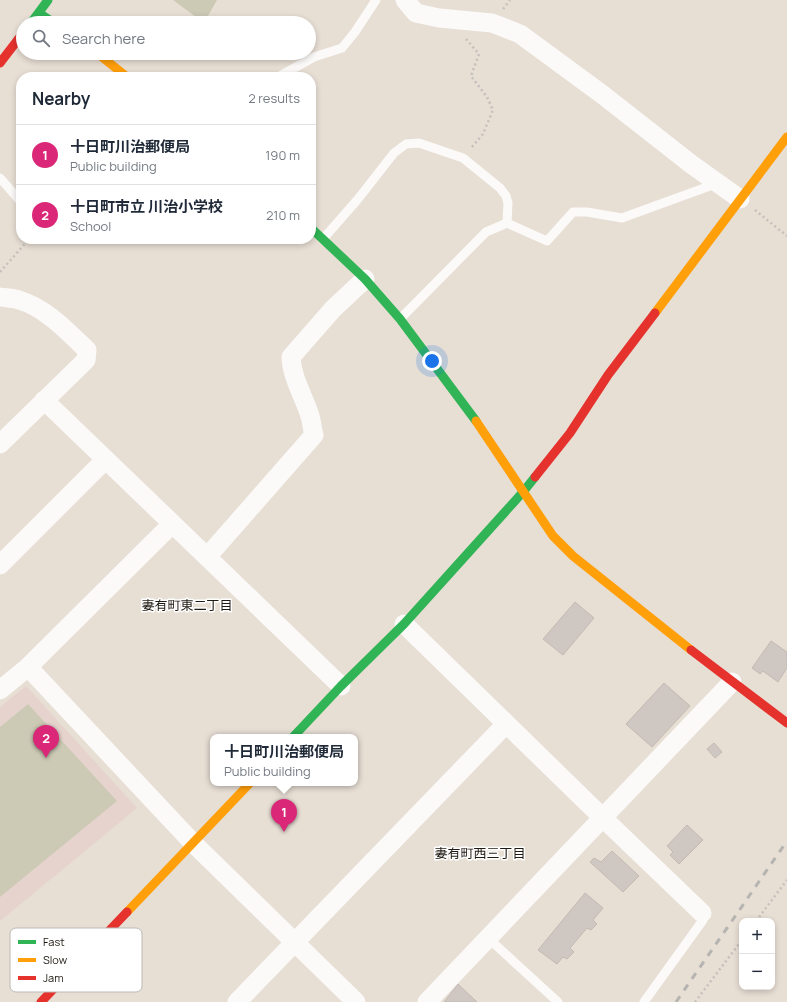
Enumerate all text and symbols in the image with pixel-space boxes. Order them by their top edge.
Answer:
search box [16,16,316,60]
icon: search [30,27,52,49]
text: Search here [62,28,145,49]
text: Nearby [32,87,90,110]
text: 2 results [248,89,300,107]
text: 十日町川治郵便局 [70,136,190,157]
text: 1 [42,146,48,164]
text: 190 m [265,146,300,164]
text: Public building [70,157,157,175]
text: 十日町市立 川治小学校 [70,196,223,217]
text: 2 [41,206,49,224]
text: 210 m [266,206,300,224]
text: School [70,217,111,235]
your location [422,351,442,371]
district label: 妻有町東二丁目 [141,596,233,614]
pin: 2 [33,725,59,758]
popup [210,734,358,786]
text: 十日町川治郵便局 [224,741,344,762]
text: Public building [224,762,311,780]
pin: 1 [271,799,297,832]
district label: 妻有町西三丁目 [434,844,526,862]
map controls [739,918,775,990]
button: + [739,918,775,954]
legend [10,928,142,992]
text: Fast [43,934,65,949]
text: Slow [43,952,68,967]
button: − [739,954,775,990]
text: Jam [43,970,64,985]

